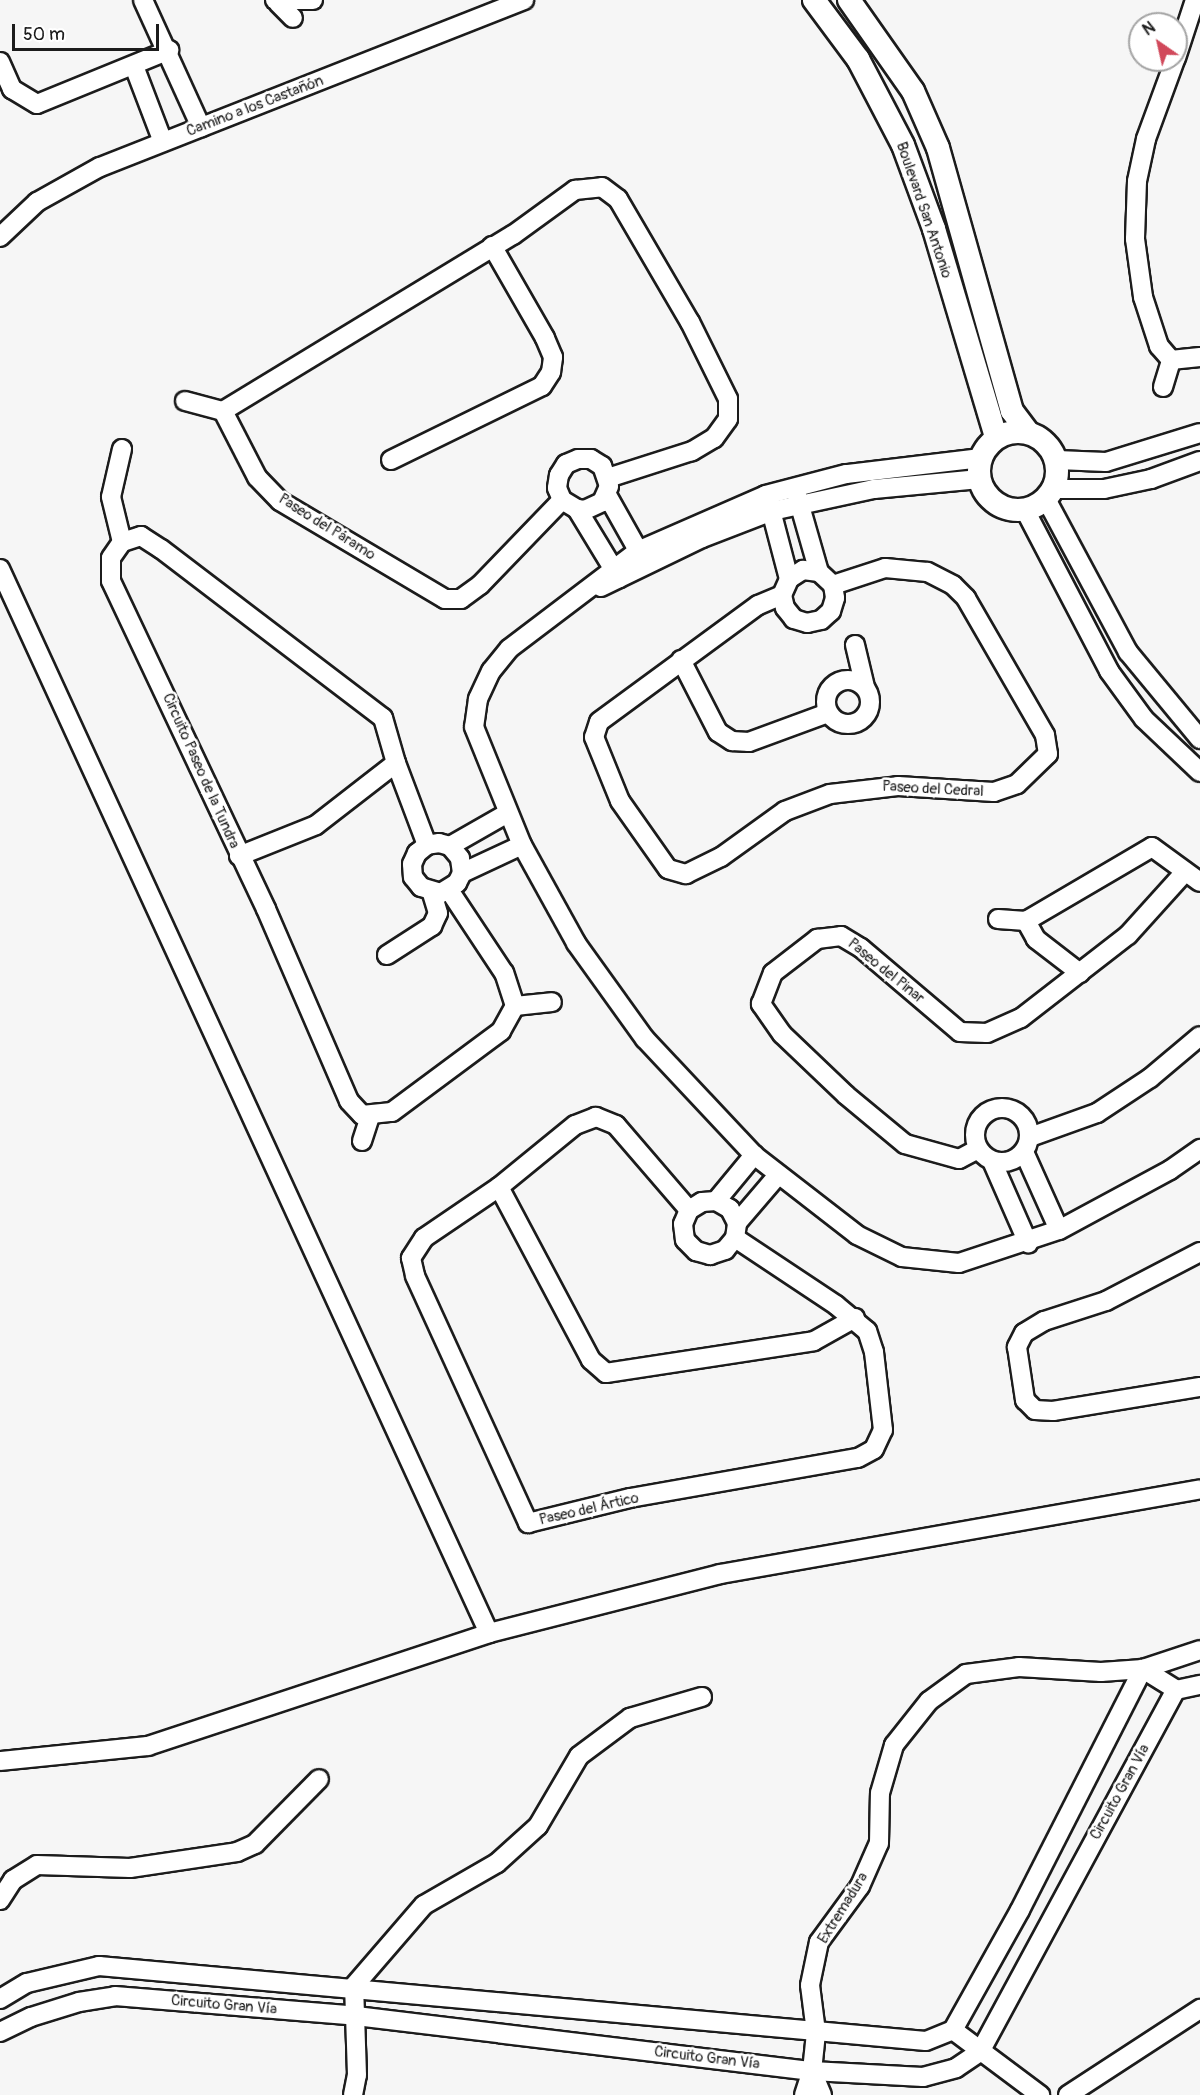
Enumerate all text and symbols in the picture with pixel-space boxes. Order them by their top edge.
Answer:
scale bar [15,12,162,50]
north arrow [1128,12,1188,72]
text: N [1139,17,1159,40]
text: 50 m [23,23,65,46]
street label: Camino a los Castañón [184,72,326,140]
street label: Boulevard San Antonio [892,140,956,280]
street label: Paseo del Páramo [275,490,379,564]
street label: Circuito Paseo de la Tundra [159,691,243,851]
street label: Paseo del Cedral [882,777,984,801]
street label: Paseo del Pinar [844,935,928,1007]
street label: Paseo del Ártico [537,1489,641,1529]
street label: Circuito Gran Vía [1086,1741,1154,1843]
street label: Extremadura [814,1869,872,1947]
street label: Circuito Gran Vía [170,1991,278,2019]
street label: Circuito Gran Vía [653,2043,761,2073]

